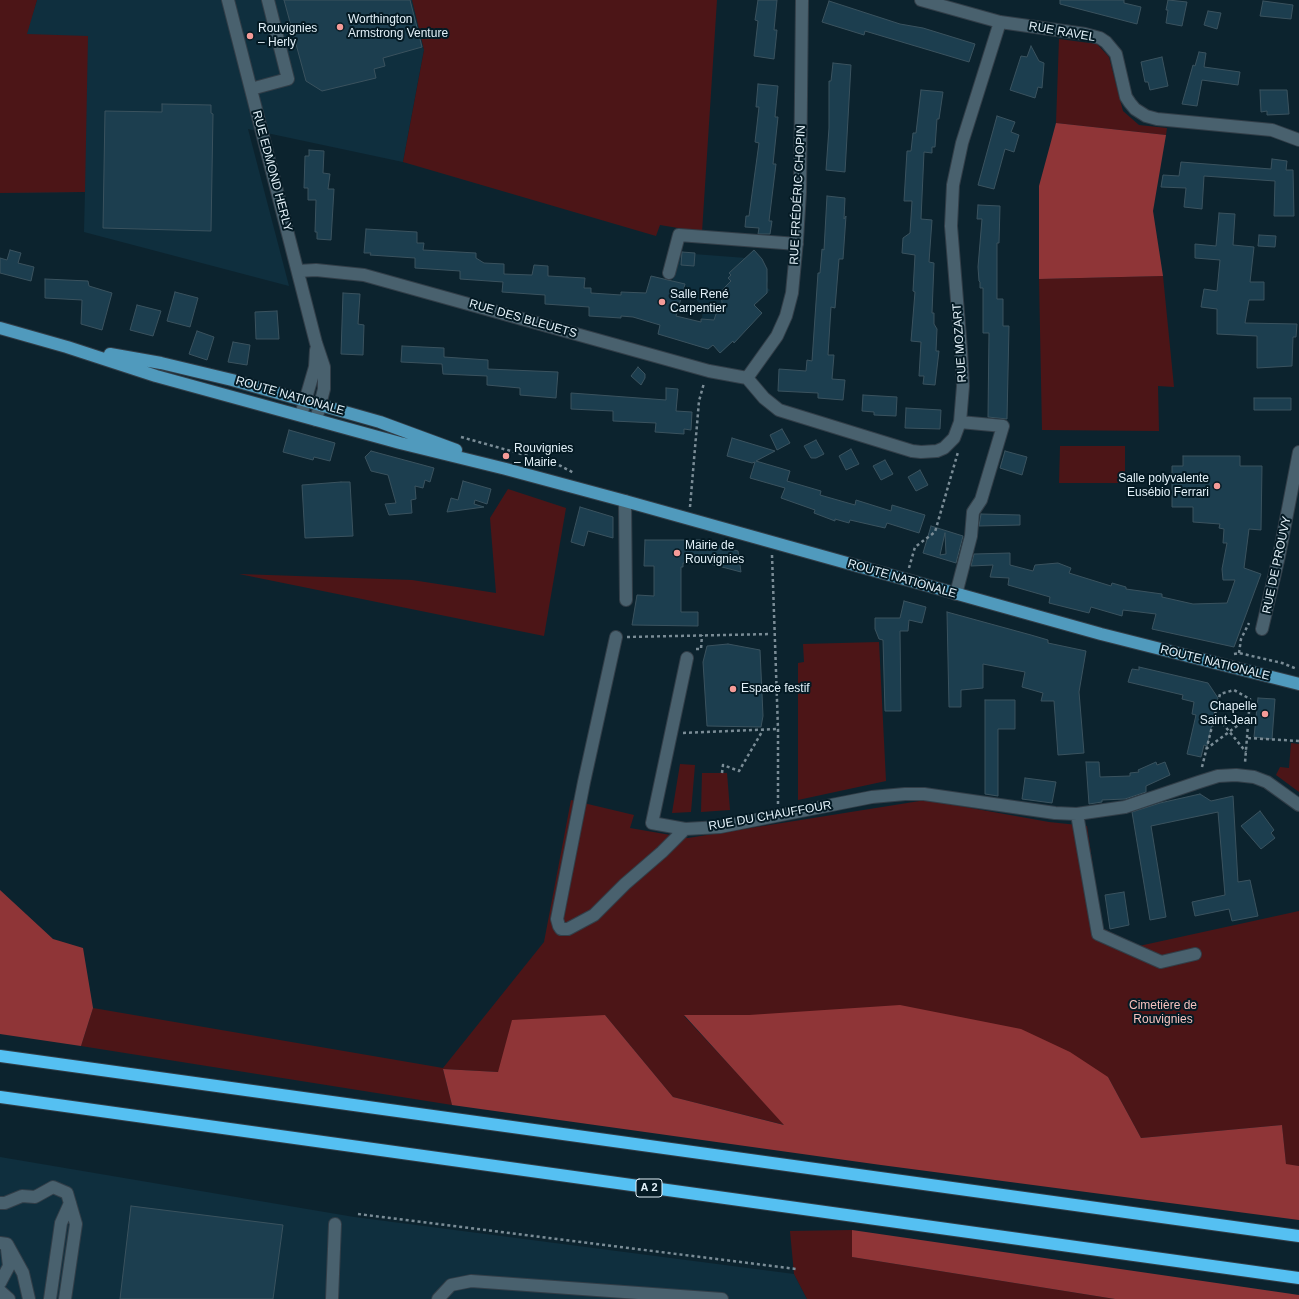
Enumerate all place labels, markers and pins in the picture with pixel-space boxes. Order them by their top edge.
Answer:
place label: Worthington Armstrong Venture [348,13,448,41]
place label: Rouvignies – Herly [258,22,317,50]
marker: Worthington Armstrong Venture [335,22,345,32]
marker: Rouvignies – Herly [245,31,255,41]
place label: Salle René Carpentier [670,288,729,316]
marker: Salle René Carpentier [657,297,667,307]
place label: Rouvignies – Mairie [514,442,573,470]
marker: Rouvignies – Mairie [501,451,511,461]
place label: Salle polyvalente Eusébio Ferrari [1118,472,1209,500]
marker: Salle polyvalente Eusébio Ferrari [1212,481,1222,491]
place label: Mairie de Rouvignies [685,539,744,567]
marker: Mairie de Rouvignies [672,548,682,558]
place label: Espace festif [741,682,810,696]
marker: Espace festif [728,684,738,694]
place label: Chapelle Saint-Jean [1200,700,1257,728]
marker: Chapelle Saint-Jean [1260,709,1270,719]

